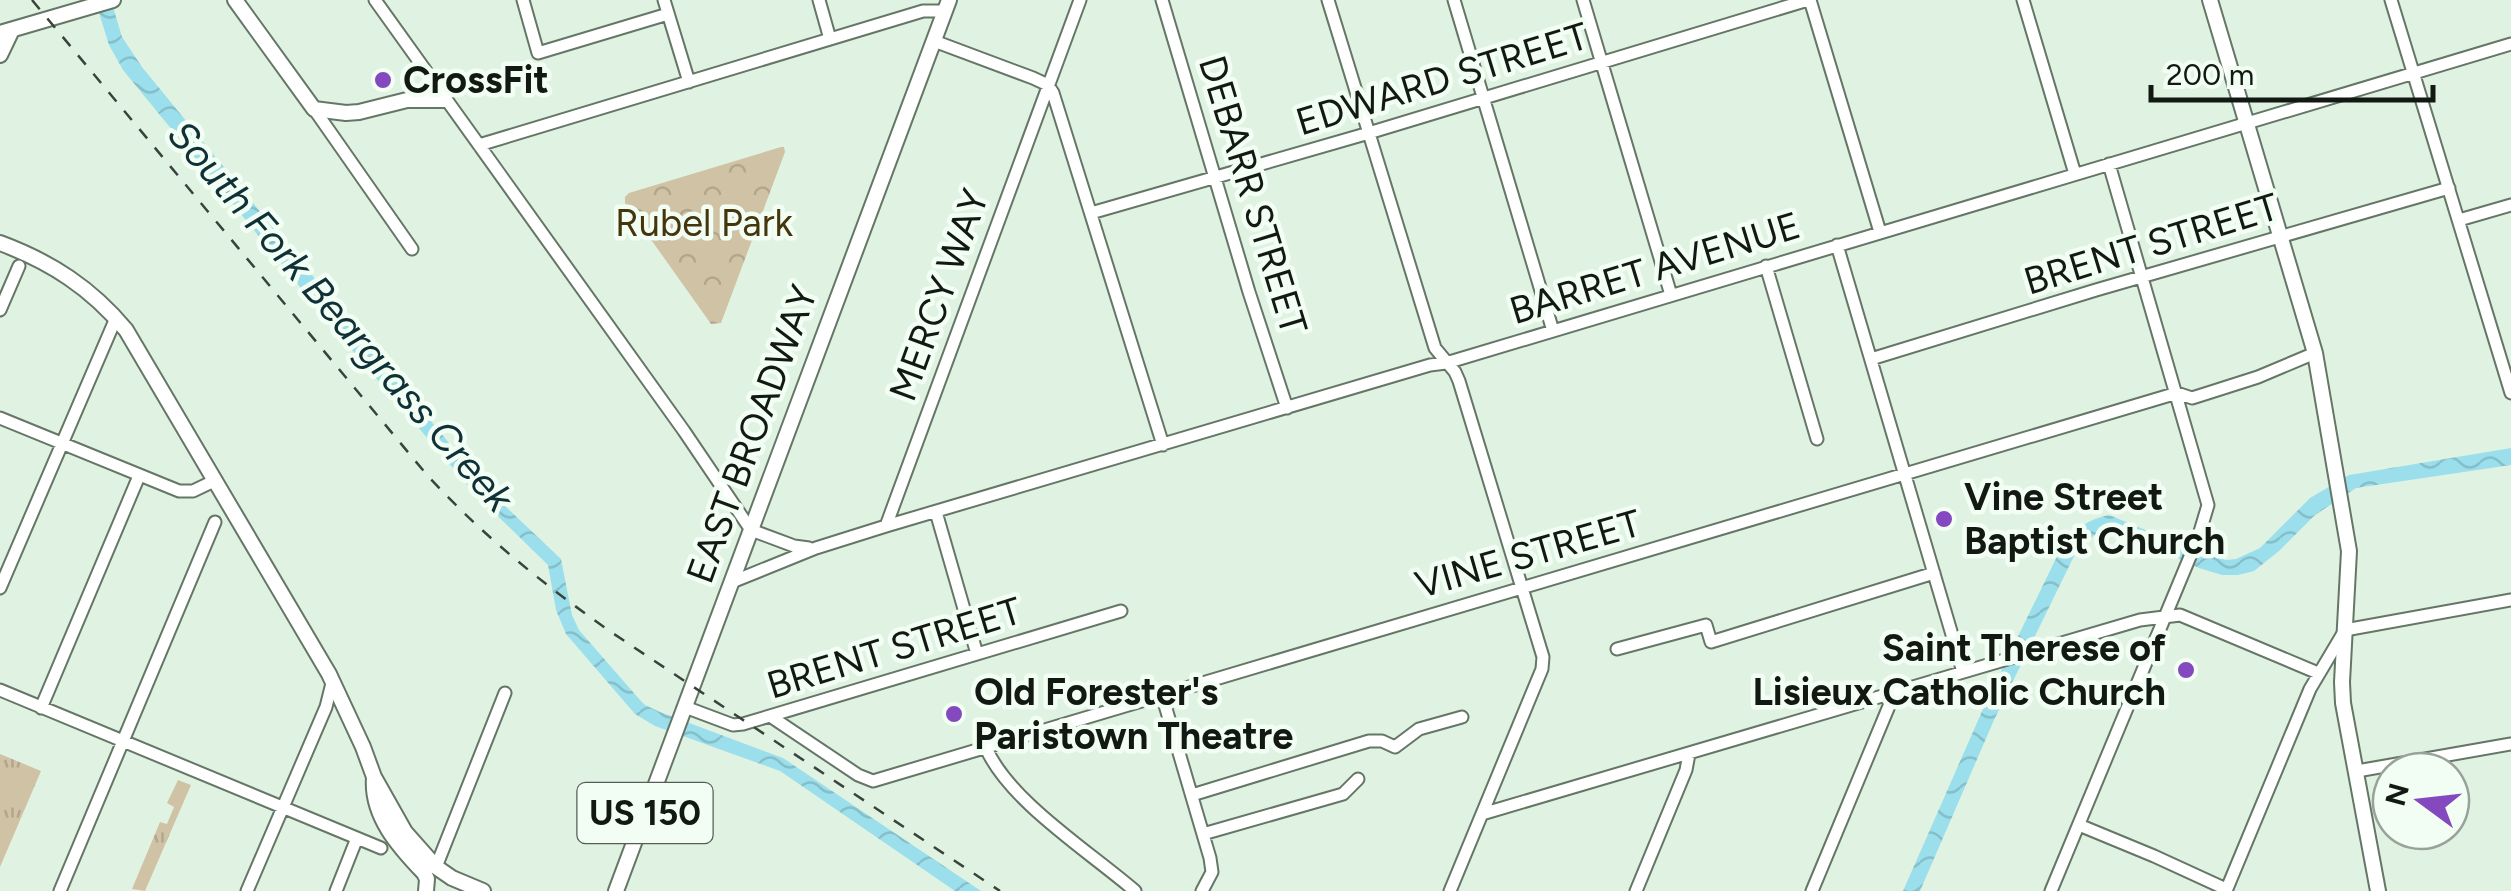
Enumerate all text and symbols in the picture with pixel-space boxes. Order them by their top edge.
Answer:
street label: EDWARD STREET [1291,13,1593,145]
scale bar [2151,40,2434,102]
street label: DEBARR STREET [1189,50,1317,340]
text: 200 m [2166,56,2254,93]
place label: CrossFit [403,57,549,103]
marker: CrossFit [372,69,394,91]
water label: South Fork Beargrass Creek [158,111,525,523]
street label: MERCY WAY [879,183,999,407]
street label: BRENT STREET [2018,184,2284,304]
park label: Rubel Park [615,200,794,246]
street label: BARRET AVENUE [1504,202,1806,334]
street label: EAST BROADWAY [677,279,827,589]
place label: Vine Street Baptist Church [1964,474,2225,564]
street label: VINE STREET [1410,500,1646,608]
marker: Vine Street Baptist Church [1933,508,1955,530]
street label: BRENT STREET [761,588,1027,708]
place label: Saint Therese of Lisieux Catholic Church [1752,625,2166,715]
marker: Saint Therese of Lisieux Catholic Church [2175,659,2197,681]
place label: Old Forester's Paristown Theatre [974,669,1293,759]
marker: Old Forester's Paristown Theatre [943,703,965,725]
north arrow [2371,751,2471,851]
text: N [2378,780,2416,809]
road number: US 150 [578,783,712,843]

